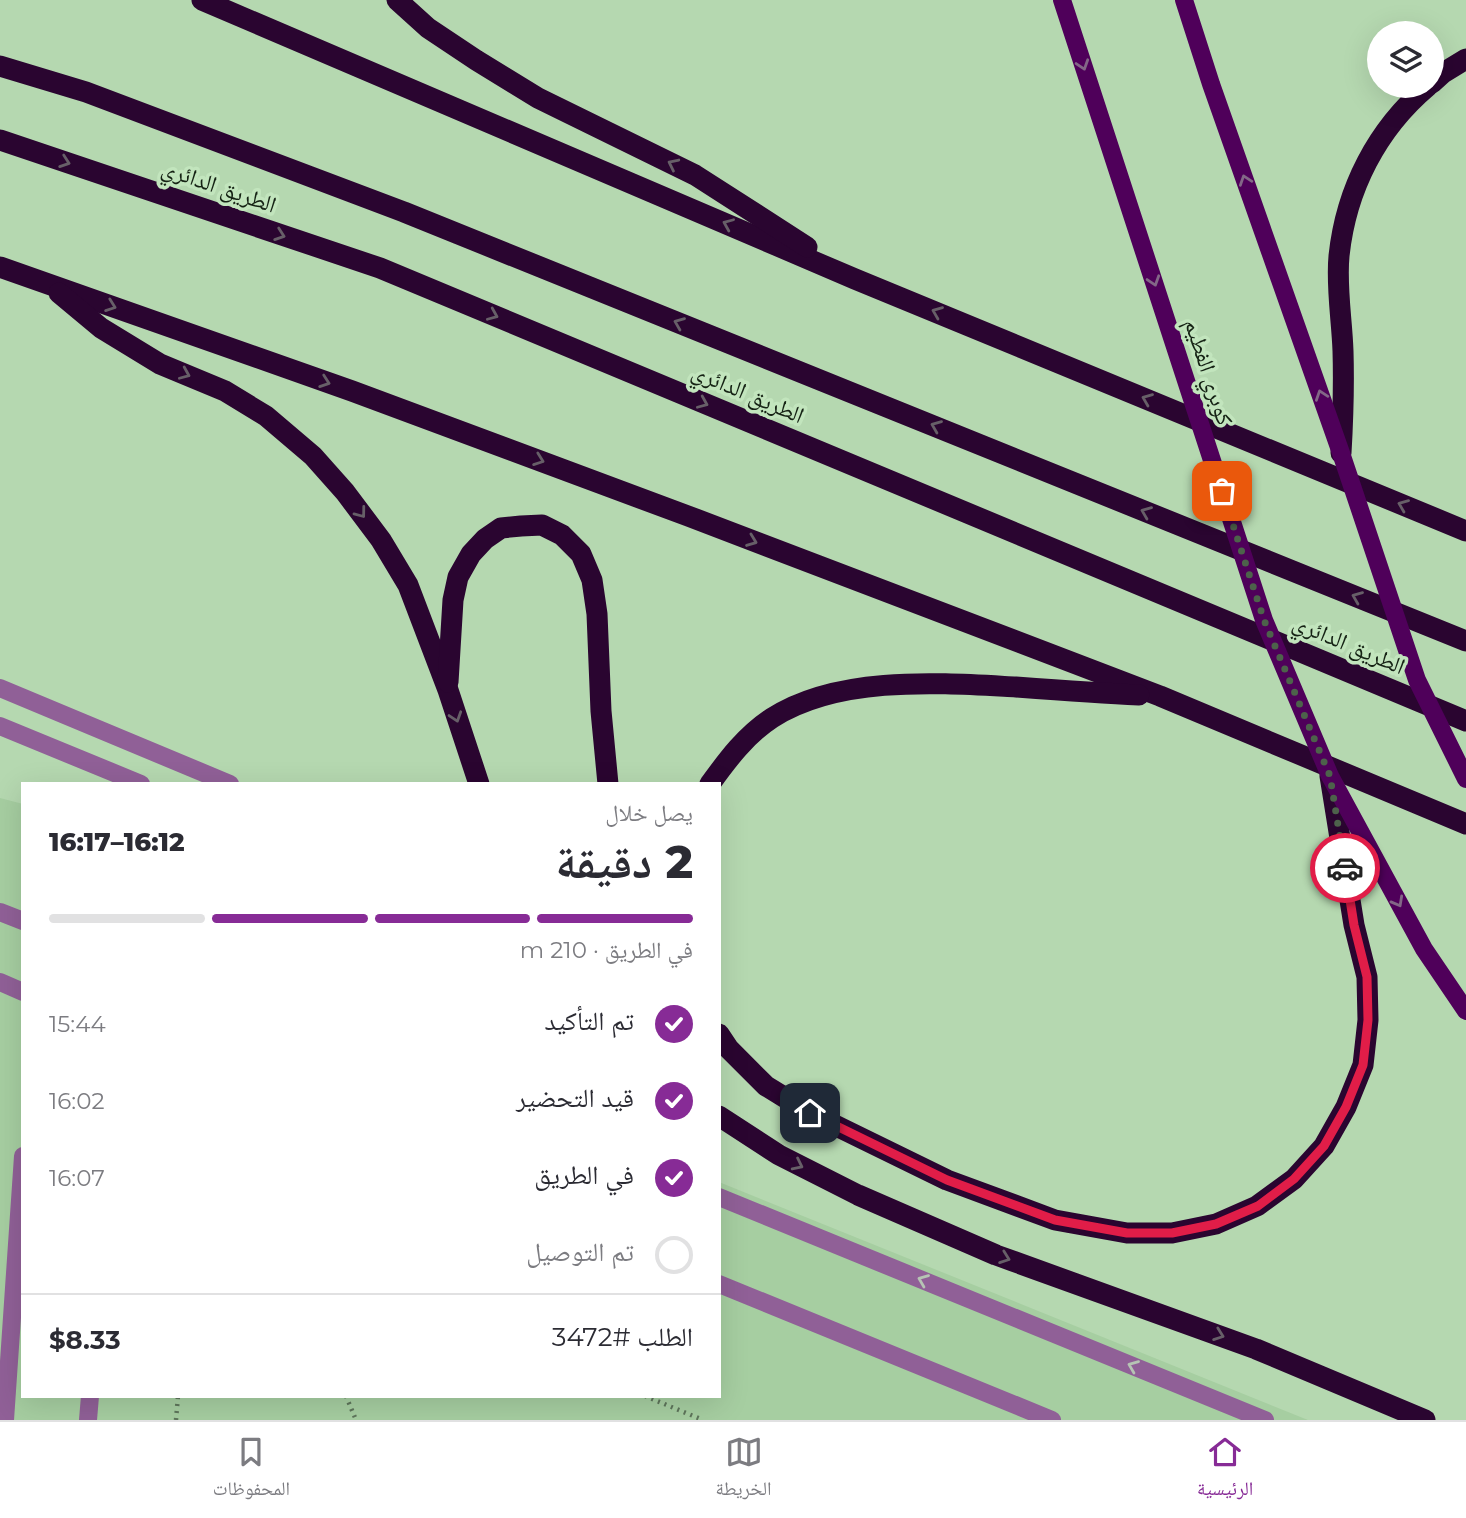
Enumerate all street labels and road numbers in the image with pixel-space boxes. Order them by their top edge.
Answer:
street label: الطريق الدائري [156,153,280,223]
street label: كوبري الفطيم [1174,315,1239,431]
street label: الطريق الدائري [686,357,808,434]
street label: الطريق الدائري [1287,608,1409,685]

